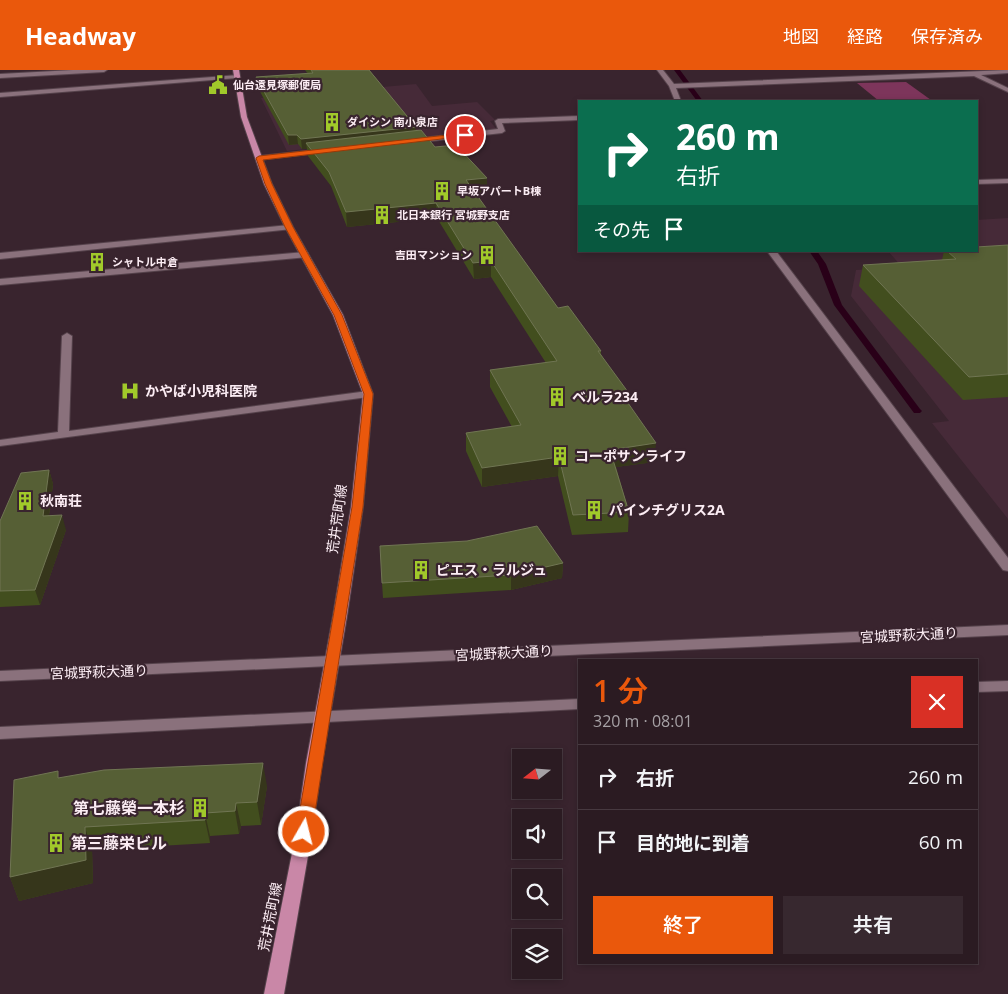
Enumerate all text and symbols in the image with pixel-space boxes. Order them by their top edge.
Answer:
text: Headway [25,19,136,52]
text: 地図 [783,24,819,48]
text: 経路 [847,24,883,48]
text: 保存済み [911,24,983,48]
public building icon: 仙台遠見塚郵便局 [207,74,229,96]
place label: 仙台遠見塚郵便局 [233,77,321,92]
building icon: ダイシン 南小泉店 [321,111,343,133]
text: 260 m [676,113,780,160]
place label: ダイシン 南小泉店 [347,114,438,129]
pin [444,114,486,156]
icon: right [593,120,658,185]
icon: arrive [451,121,479,149]
text: 右折 [676,160,720,190]
building icon: 早坂アパートB棟 [431,180,453,202]
place label: 早坂アパートB棟 [457,183,541,198]
building icon: 北日本銀行 宮城野支店 [371,204,393,226]
place label: 北日本銀行 宮城野支店 [397,207,510,222]
icon: arrive [660,215,688,243]
text: その先 [593,217,650,243]
building icon: 吉田マンション [476,244,498,266]
place label: 吉田マンション [395,247,472,262]
building icon: シャトル中倉 [86,251,108,273]
place label: シャトル中倉 [112,254,178,269]
hospital icon: かやば小児科医院 [119,380,141,402]
place label: かやば小児科医院 [145,381,257,400]
building icon: ベルラ234 [546,386,568,408]
place label: ベルラ234 [572,387,638,406]
building icon: コーポサンライフ [549,445,571,467]
place label: コーポサンライフ [575,446,687,465]
street label: 荒井荒町線 [322,483,351,555]
building icon: 秋南荘 [14,490,36,512]
place label: 秋南荘 [40,491,82,510]
building icon: パインチグリス2A [583,499,605,521]
place label: パインチグリス2A [609,500,725,519]
building icon: ピエス・ラルジュ [410,559,432,581]
place label: ピエス・ラルジュ [436,560,547,579]
street label: 宮城野萩大通り [860,622,958,647]
street label: 宮城野萩大通り [455,640,553,665]
street label: 宮城野萩大通り [50,660,148,683]
text: 1 分 [593,670,648,711]
button: close [911,676,963,728]
text: 320 m · 08:01 [593,710,693,732]
north arrow [512,749,562,799]
map controls [512,749,562,979]
icon: right [593,763,621,791]
text: 260 m [908,764,963,790]
text: 右折 [636,765,674,791]
place label: 第七藤榮一本杉 [73,797,185,819]
building icon: 第七藤榮一本杉 [189,797,211,819]
position arrow [277,805,329,857]
button: sound [512,809,562,859]
icon: arrive [593,828,621,856]
text: 60 m [919,829,963,855]
text: 目的地に到着 [636,830,750,856]
building icon: 第三藤栄ビル [45,832,67,854]
place label: 第三藤栄ビル [71,832,167,854]
button: search [512,869,562,919]
street label: 荒井荒町線 [254,881,286,953]
button: 終了 [593,896,773,954]
button: 共有 [783,896,963,954]
button: layers [512,929,562,979]

